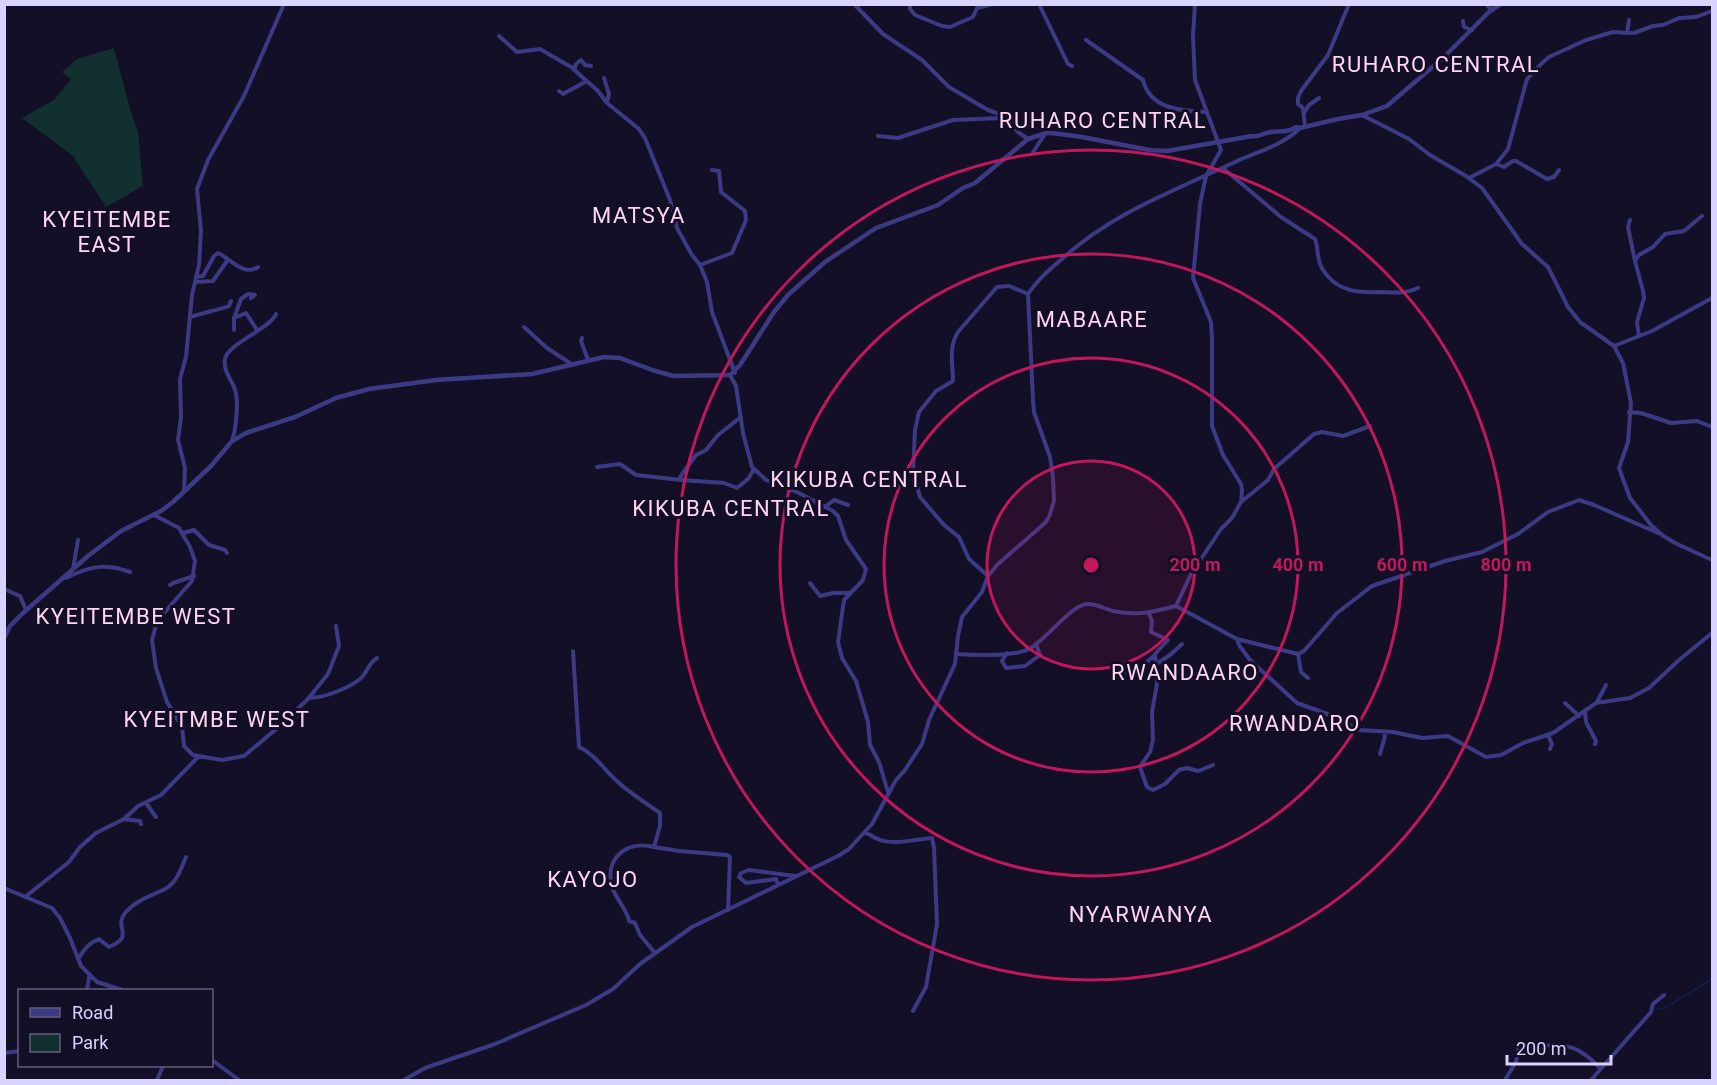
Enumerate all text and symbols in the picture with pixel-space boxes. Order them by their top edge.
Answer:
district label: RUHARO CENTRAL [1332,52,1540,77]
district label: RUHARO CENTRAL [999,108,1207,133]
district label: MATSYA [592,203,686,228]
district label: KYEITEMBE EAST [42,207,172,257]
district label: MABAARE [1036,307,1148,332]
district label: KIKUBA CENTRAL [770,467,968,492]
district label: KIKUBA CENTRAL [632,496,830,521]
text: 200 m [1169,554,1221,575]
text: 400 m [1272,554,1324,575]
text: 600 m [1376,554,1428,575]
text: 800 m [1480,554,1532,575]
centre of rings [1081,555,1101,575]
district label: KYEITEMBE WEST [36,604,236,629]
district label: RWANDAARO [1111,660,1259,685]
district label: KYEITMBE WEST [124,707,310,732]
district label: RWANDARO [1229,711,1361,736]
district label: KAYOJO [547,867,639,892]
district label: NYARWANYA [1069,902,1213,927]
legend [18,989,213,1067]
text: Road [72,1002,113,1023]
scale bar [1507,1028,1610,1066]
text: Park [72,1032,109,1053]
text: 200 m [1516,1038,1567,1059]

